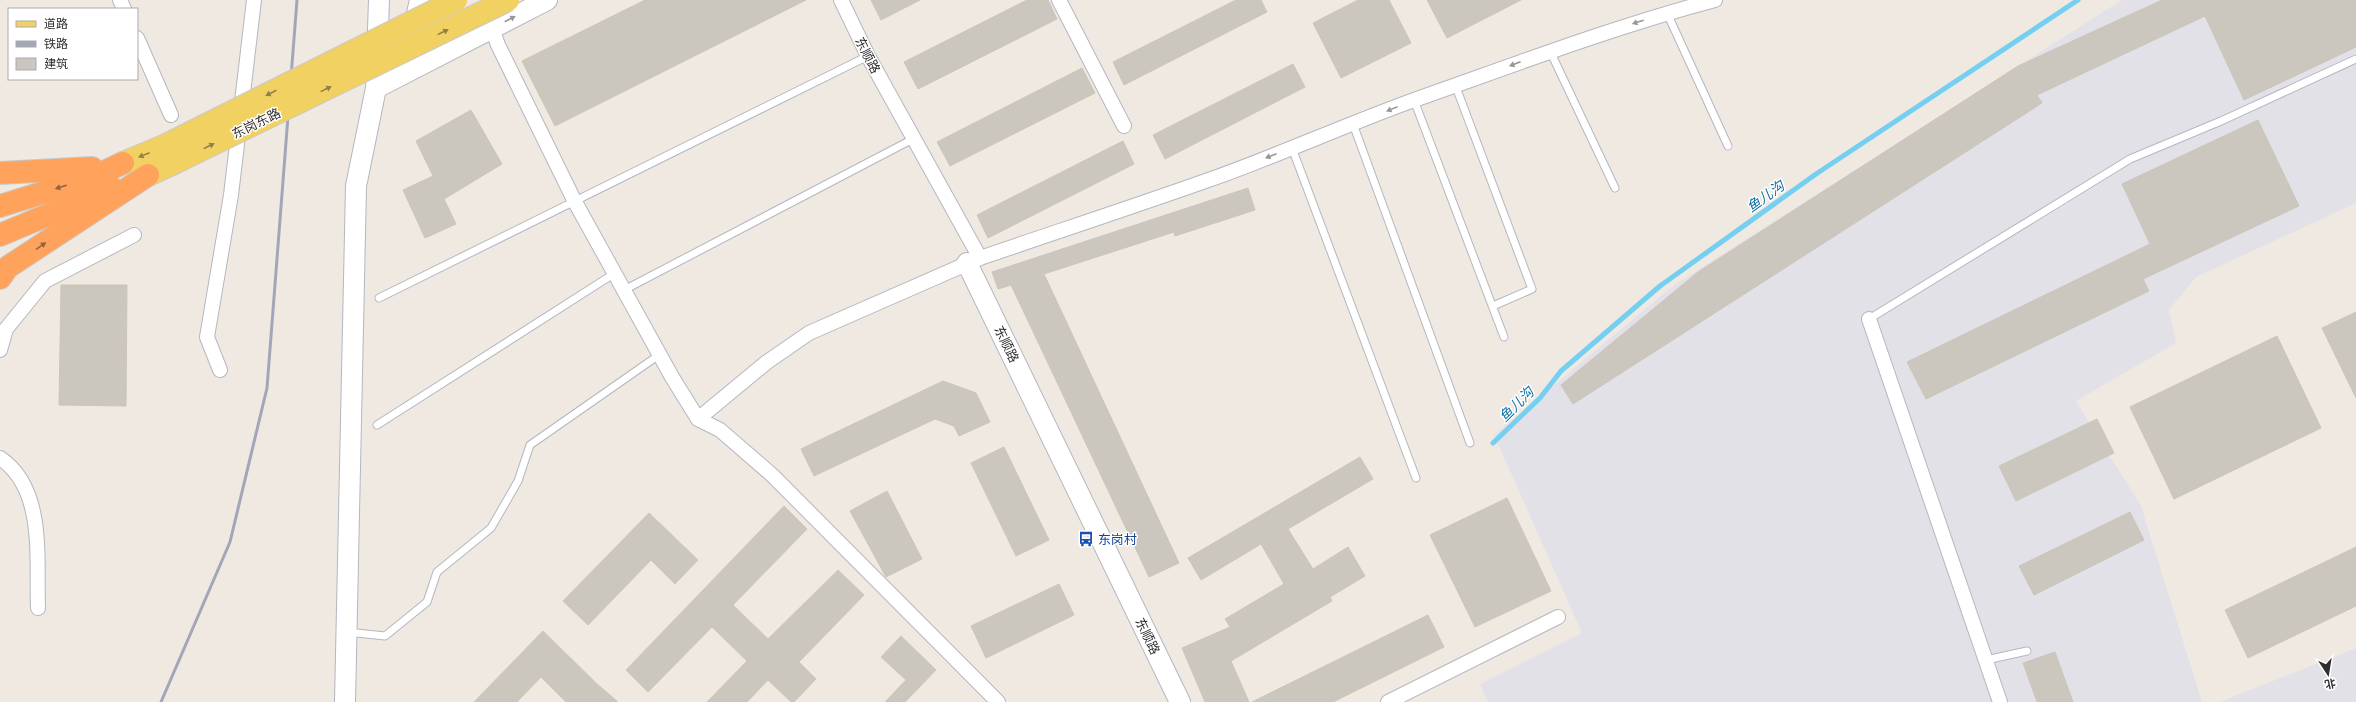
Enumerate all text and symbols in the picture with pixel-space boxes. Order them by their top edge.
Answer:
legend [8,8,138,80]
text: 道路 [44,16,68,30]
one-way arrow [504,16,516,22]
one-way arrow [1631,20,1643,26]
one-way arrow [437,29,449,35]
street label: 东顺路 [852,34,884,76]
text: 铁路 [44,36,68,50]
text: 建筑 [44,56,68,70]
one-way arrow [1508,62,1520,68]
one-way arrow [320,86,332,92]
one-way arrow [265,90,277,96]
street label: 东岗东路 [229,104,283,142]
one-way arrow [1386,106,1398,112]
one-way arrow [203,143,215,149]
one-way arrow [137,152,149,158]
one-way arrow [1265,154,1277,160]
water label: 鱼儿沟 [1743,176,1789,215]
one-way arrow [55,184,67,190]
one-way arrow [36,242,46,250]
street label: 东顺路 [991,323,1023,365]
water label: 鱼儿沟 [1495,382,1538,425]
bus stop icon: 东岗村 [1077,530,1095,548]
place label: 东岗村 [1098,531,1137,547]
street label: 东顺路 [1132,615,1164,657]
north arrow [2308,654,2348,694]
text: 北 [2323,677,2337,692]

